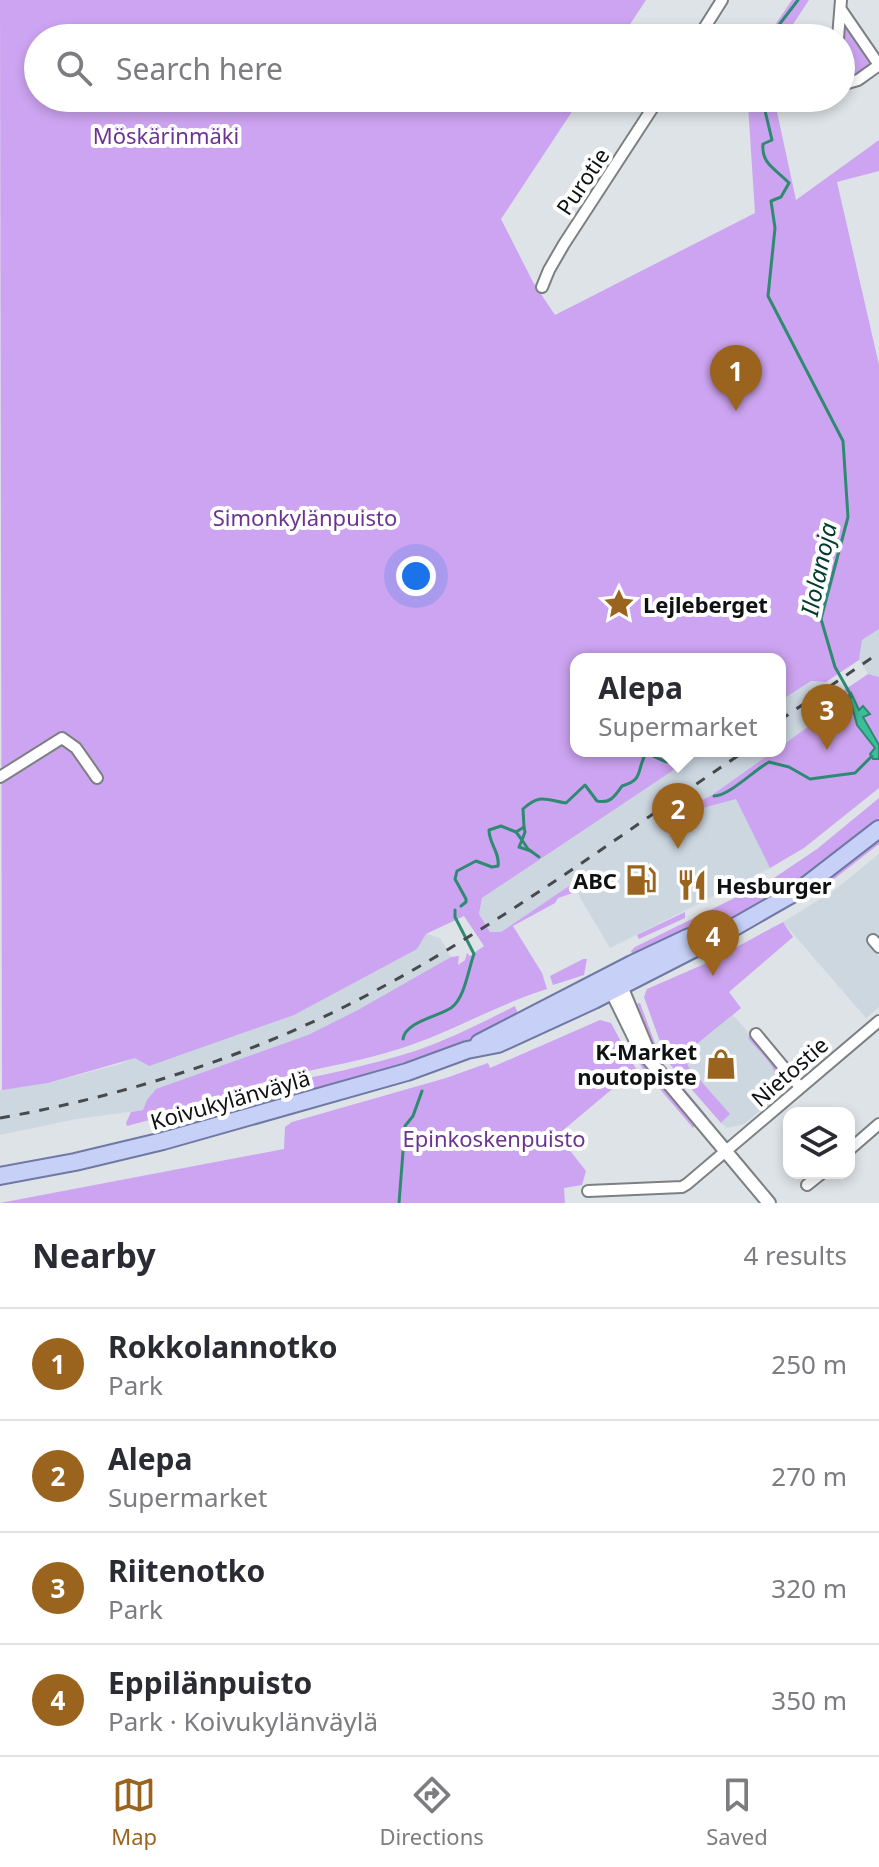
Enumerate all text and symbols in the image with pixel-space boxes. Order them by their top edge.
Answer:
search box [24,24,855,112]
icon: search [52,46,96,90]
text: Search here [116,48,283,89]
park label: Möskärinmäki [93,120,239,150]
street label: Purotie [549,142,615,220]
pin: 1 [710,345,762,411]
park label: Simonkylänpuisto [213,502,397,532]
water label: Ilolanoja [792,519,844,620]
your location [396,556,436,596]
place icon: Lejleberget [602,587,636,621]
place label: Lejleberget [643,589,768,619]
popup [570,653,786,757]
text: Alepa [598,667,683,708]
pin: 3 [801,684,853,750]
text: Supermarket [598,708,758,744]
pin: 2 [652,783,704,849]
fuel station icon: ABC [624,863,658,897]
place label: ABC [573,865,617,895]
restaurant icon: Hesburger [675,868,709,902]
place label: Hesburger [716,870,832,900]
pin: 4 [687,910,739,976]
street label: Nietostie [744,1029,834,1113]
place label: K-Market noutopiste [577,1036,697,1091]
shop icon: K-Market noutopiste [704,1047,738,1081]
street label: Koivukylänväylä [147,1062,313,1136]
map controls [783,1107,855,1179]
button: layers [783,1107,855,1179]
park label: Epinkoskenpuisto [403,1123,585,1153]
text: Nearby [32,1232,156,1278]
text: 4 results [743,1237,847,1273]
text: Rokkolannotko [108,1326,337,1367]
text: 1 [51,1346,65,1382]
text: 250 m [771,1346,847,1382]
text: Park [108,1367,163,1403]
text: Alepa [108,1438,193,1479]
text: 2 [51,1458,65,1494]
text: 270 m [771,1458,847,1494]
text: Supermarket [108,1479,267,1515]
text: Riitenotko [108,1550,265,1591]
text: 3 [51,1570,65,1606]
text: 320 m [771,1570,847,1606]
text: Park [108,1591,163,1627]
text: Eppilänpuisto [108,1662,312,1703]
text: 4 [51,1682,65,1718]
text: 350 m [771,1682,847,1718]
text: Park · Koivukylänväylä [108,1703,378,1739]
tab: Map [111,1773,157,1851]
tab: Directions [379,1773,484,1851]
tab: Saved [706,1773,768,1851]

